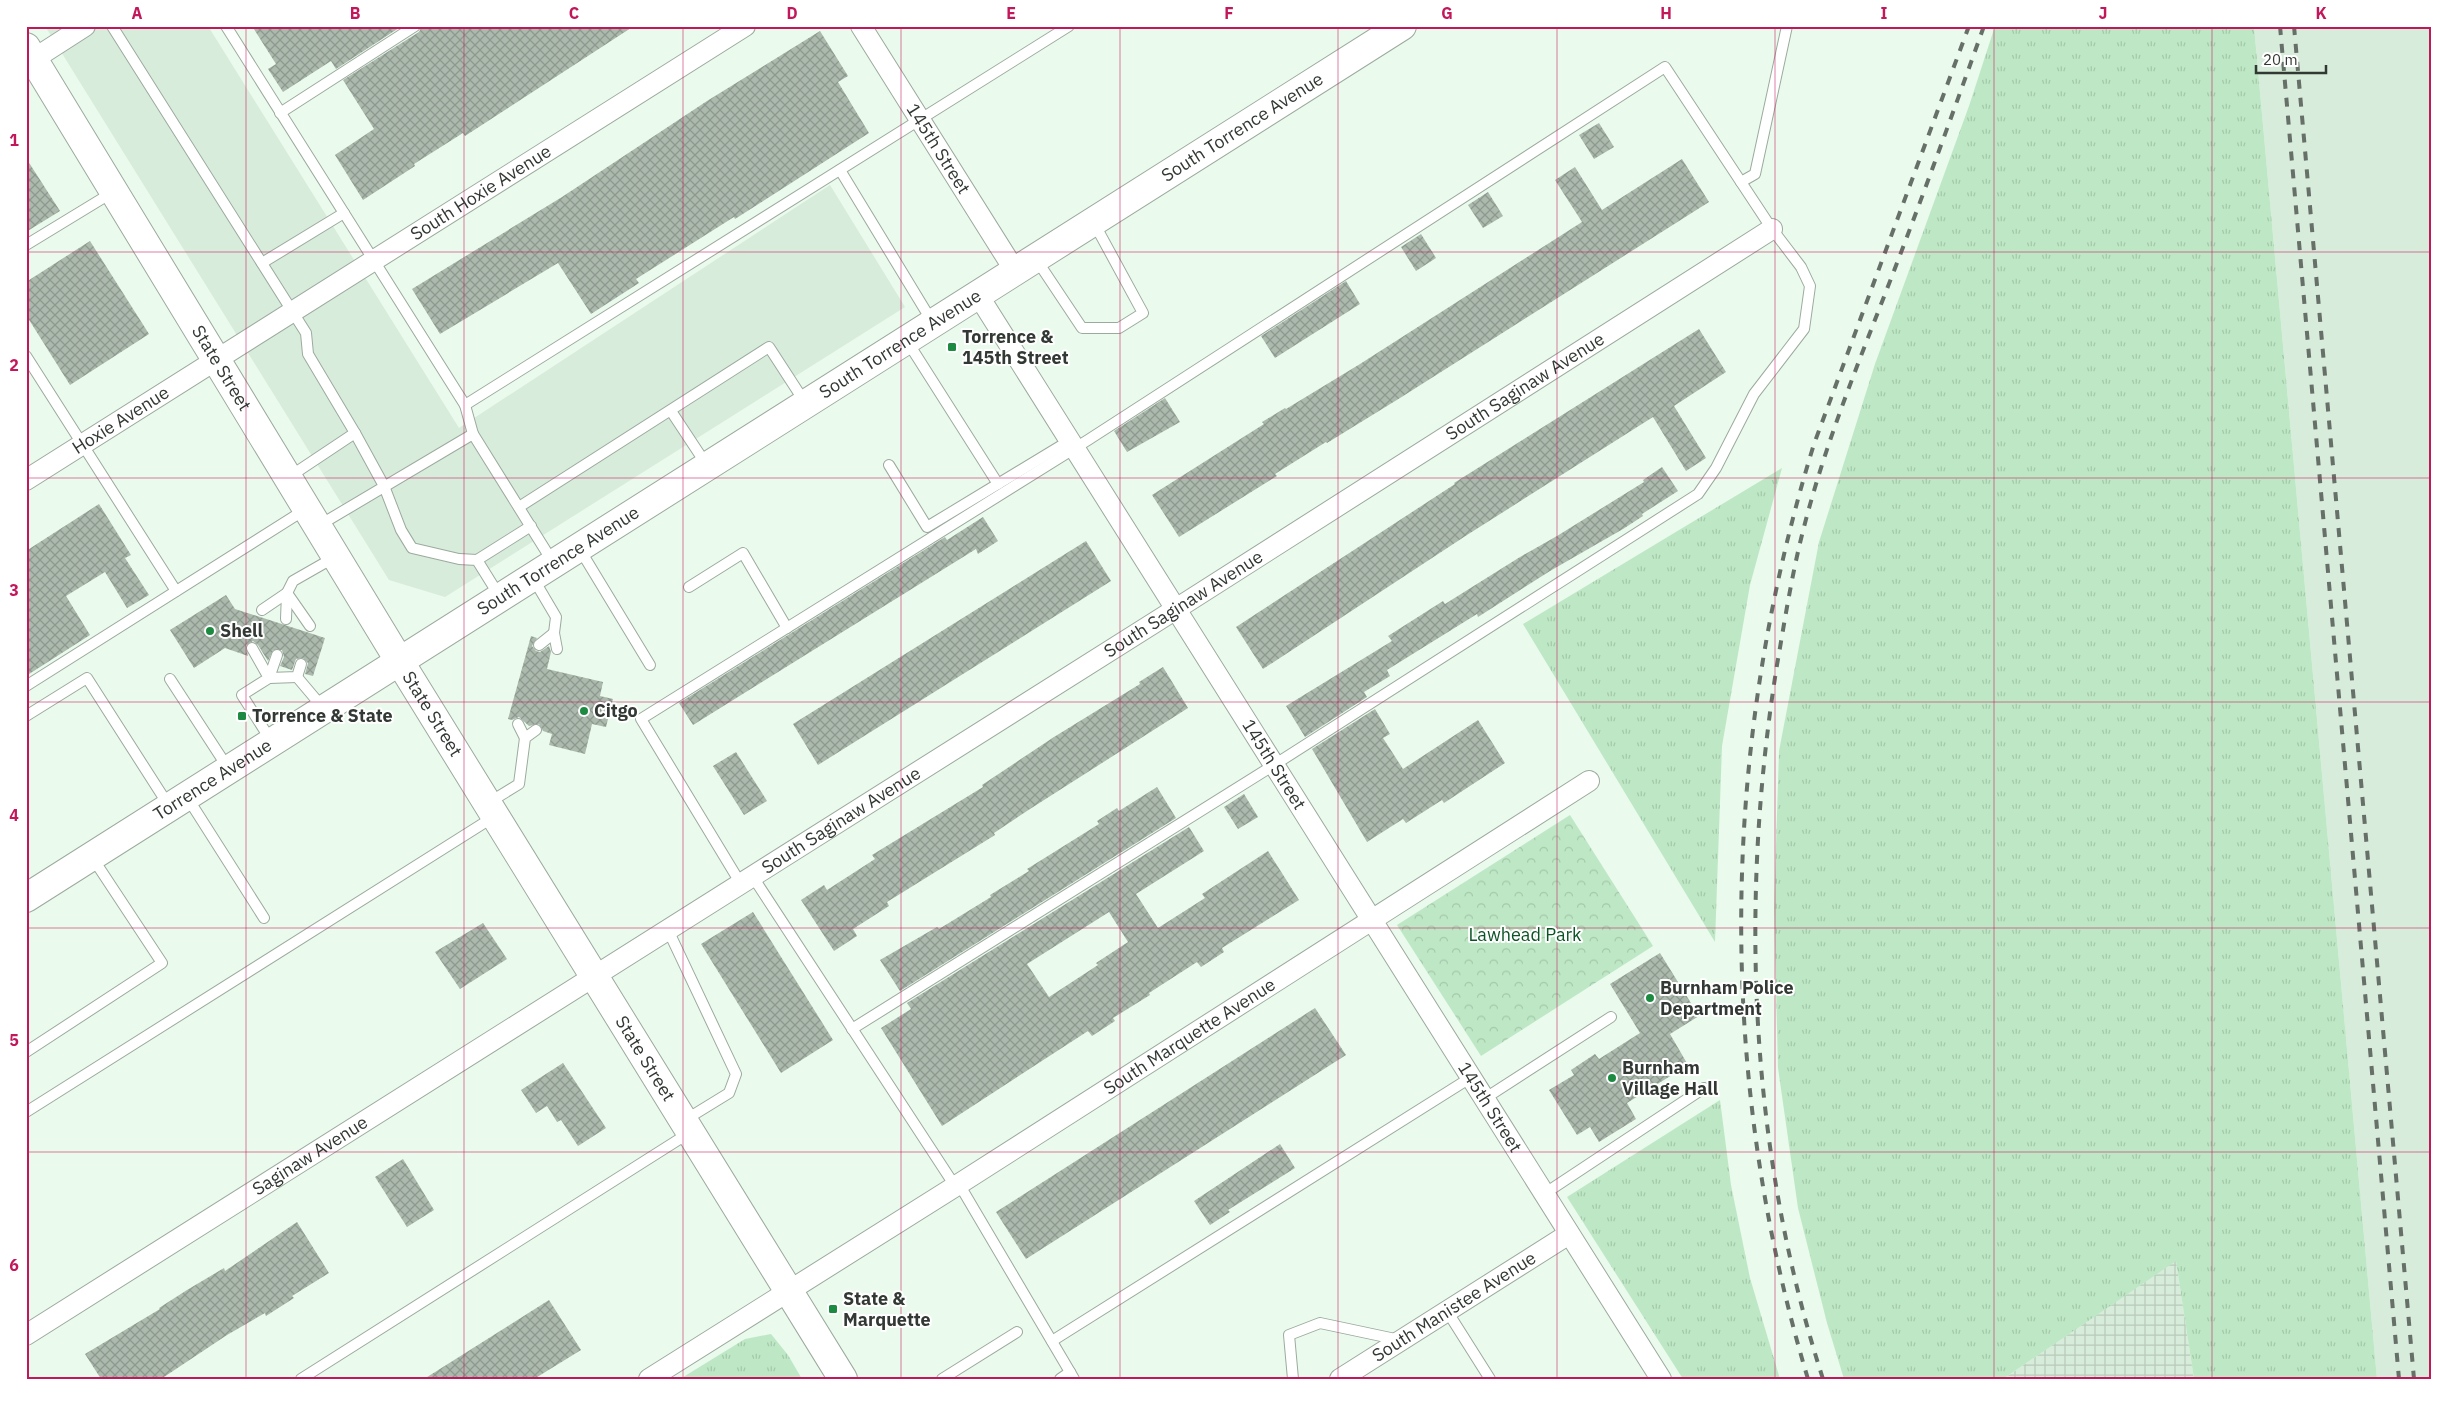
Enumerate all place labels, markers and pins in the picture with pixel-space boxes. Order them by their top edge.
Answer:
place label: Torrence & 145th Street [962,325,1069,369]
marker: Torrence & 145th Street [946,341,958,353]
place label: Shell [220,619,263,642]
marker: Shell [204,625,216,637]
place label: Citgo [594,699,638,722]
place label: Torrence & State [252,704,393,727]
marker: Citgo [578,705,590,717]
marker: Torrence & State [236,710,248,722]
place label: Burnham Police Department [1660,976,1794,1020]
marker: Burnham Police Department [1644,992,1656,1004]
place label: Burnham Village Hall [1622,1056,1719,1100]
marker: Burnham Village Hall [1606,1072,1618,1084]
place label: State & Marquette [843,1287,931,1331]
marker: State & Marquette [827,1303,839,1315]

